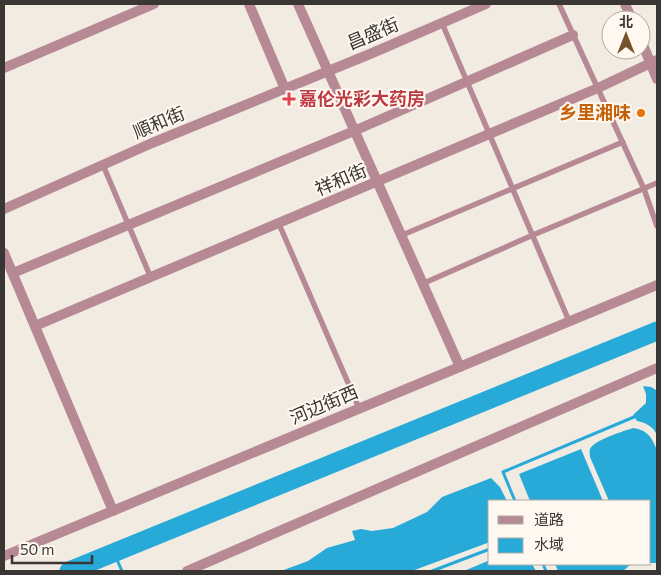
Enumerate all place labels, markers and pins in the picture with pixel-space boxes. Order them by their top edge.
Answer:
place label: 嘉伦光彩大药房 [299,87,425,109]
marker: 嘉伦光彩大药房 [283,93,295,105]
place label: 乡里湘味 [559,101,631,123]
marker: 乡里湘味 [635,107,647,119]

